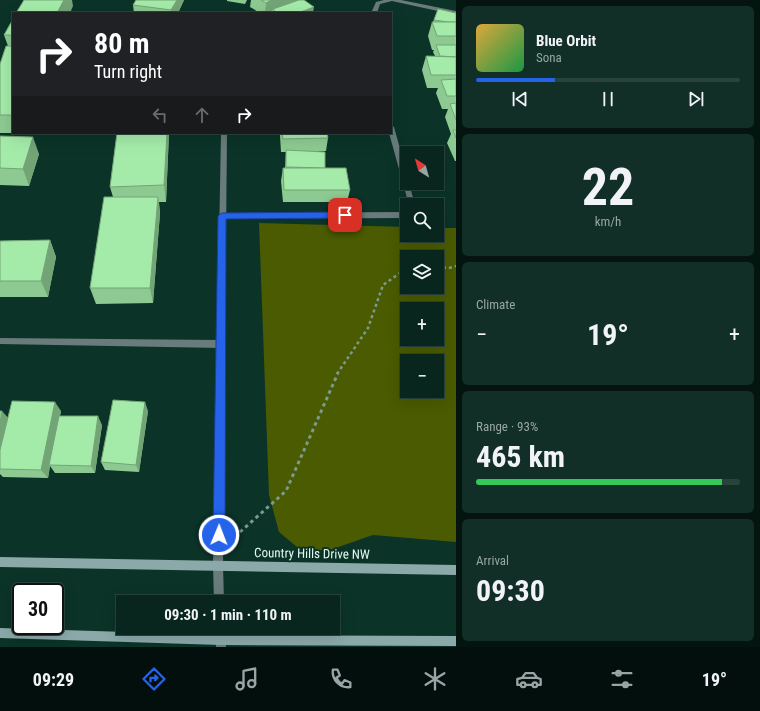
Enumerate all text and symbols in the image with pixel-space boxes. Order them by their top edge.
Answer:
text: 80 m [94,27,150,60]
icon: right [28,28,80,80]
text: Blue Orbit [536,32,596,50]
text: Sona [536,50,562,65]
text: Turn right [94,61,162,82]
icon: previous [509,88,531,110]
icon: pause [597,88,619,110]
icon: next [685,88,707,110]
icon: left [149,104,171,126]
icon: ahead [191,104,213,126]
icon: right [233,104,255,126]
north arrow [400,146,444,190]
map controls [400,146,444,398]
text: 22 [582,157,634,218]
pin [328,198,362,232]
button: search [400,198,444,242]
icon: arrive [334,204,356,226]
text: km/h [595,214,621,229]
button: layers [400,250,444,294]
text: Climate [476,297,515,312]
button: + [400,302,444,346]
text: 19° [587,317,629,352]
text: − [476,322,487,347]
text: + [729,322,740,347]
button: − [400,354,444,398]
text: Range · 93% [476,419,538,434]
text: 465 km [476,439,565,474]
position arrow [198,514,240,556]
street label: Country Hills Drive NW [254,545,370,562]
text: Arrival [476,553,509,568]
text: 09:30 [476,573,545,608]
speed limit sign: 30 [12,583,64,635]
text: 09:30 · 1 min · 110 m [164,606,292,624]
icon: directions [140,665,168,693]
icon: music [233,665,261,693]
icon: phone [327,665,355,693]
icon: climate [421,665,449,693]
icon: car [515,665,543,693]
icon: filters [608,665,636,693]
text: 09:29 [33,669,74,690]
text: 19° [702,669,727,690]

